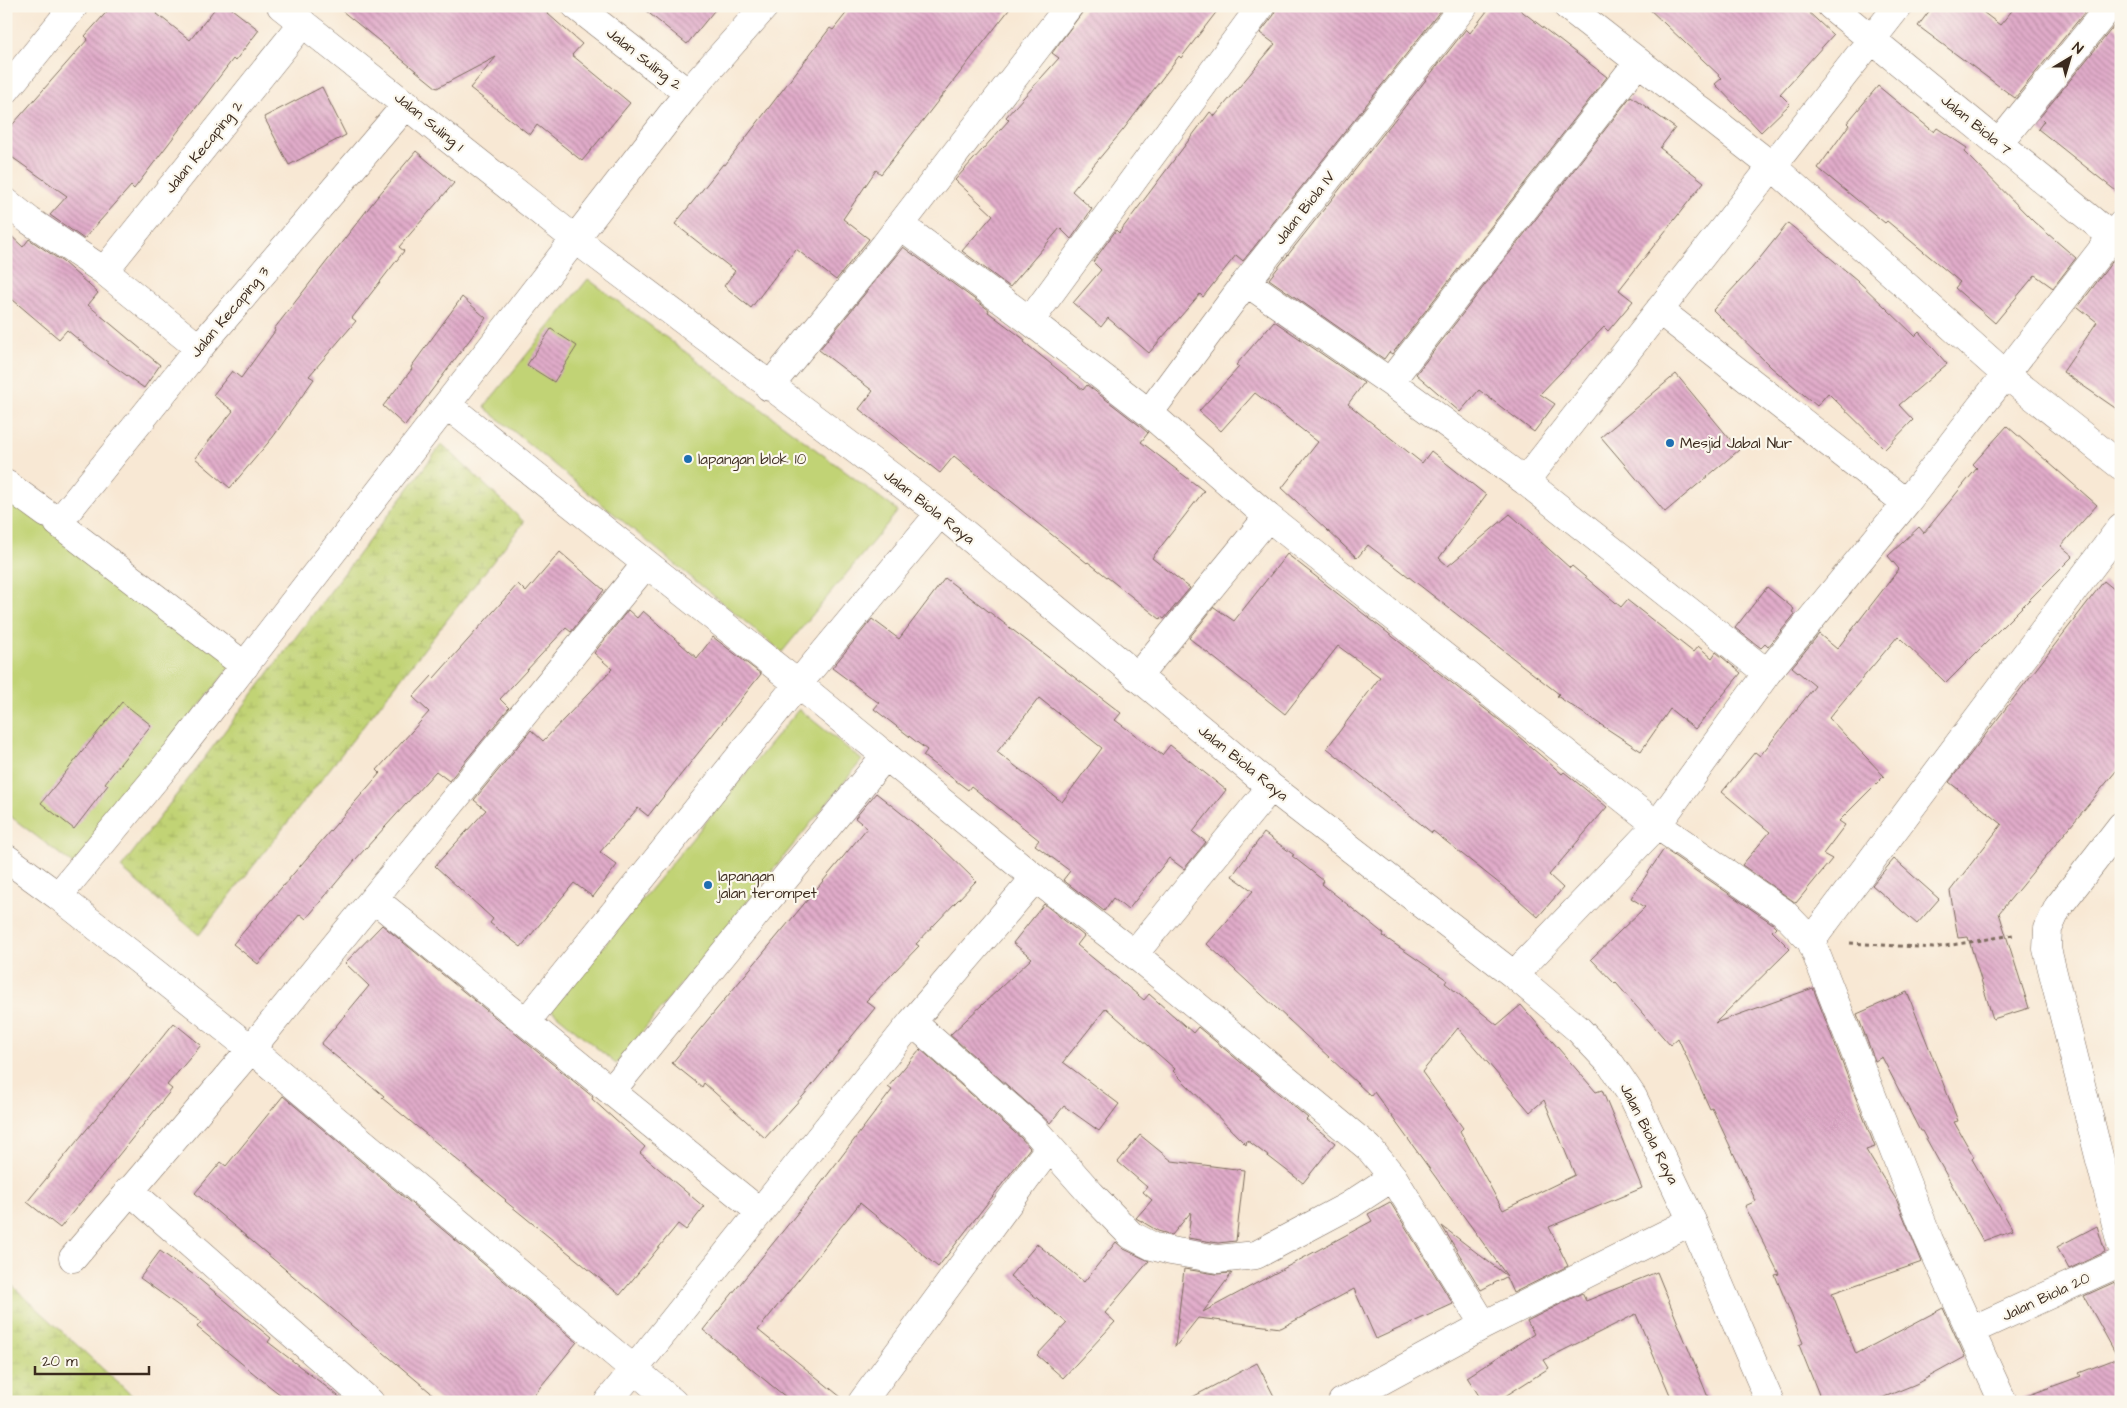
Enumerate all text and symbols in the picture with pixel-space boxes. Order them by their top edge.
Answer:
street label: Jalan Suling 2 [601,23,687,96]
north arrow [2044,32,2094,82]
text: N [2068,38,2087,59]
street label: Jalan Suling 1 [389,87,468,157]
street label: Jalan Biola 7 [1936,90,2016,160]
street label: Jalan Kecaping 2 [160,96,249,198]
street label: Jalan Biola IV [1270,166,1341,249]
street label: Jalan Kecaping 3 [186,262,275,363]
place label: Mesjid Jabal Nur [1680,433,1792,454]
marker: Mesjid Jabal Nur [1664,437,1676,449]
place label: lapangan blok 10 [698,449,807,471]
marker: lapangan blok 10 [682,453,694,465]
street label: Jalan Biola Raya [878,465,979,550]
street label: Jalan Biola Raya [1193,720,1293,807]
place label: lapangan jalan terompet [716,866,817,904]
marker: lapangan jalan terompet [702,879,714,891]
street label: Jalan Biola Raya [1614,1080,1684,1189]
street label: Jalan Biola 20 [1999,1267,2094,1326]
scale bar [35,1343,149,1375]
text: 20 m [42,1351,78,1372]

